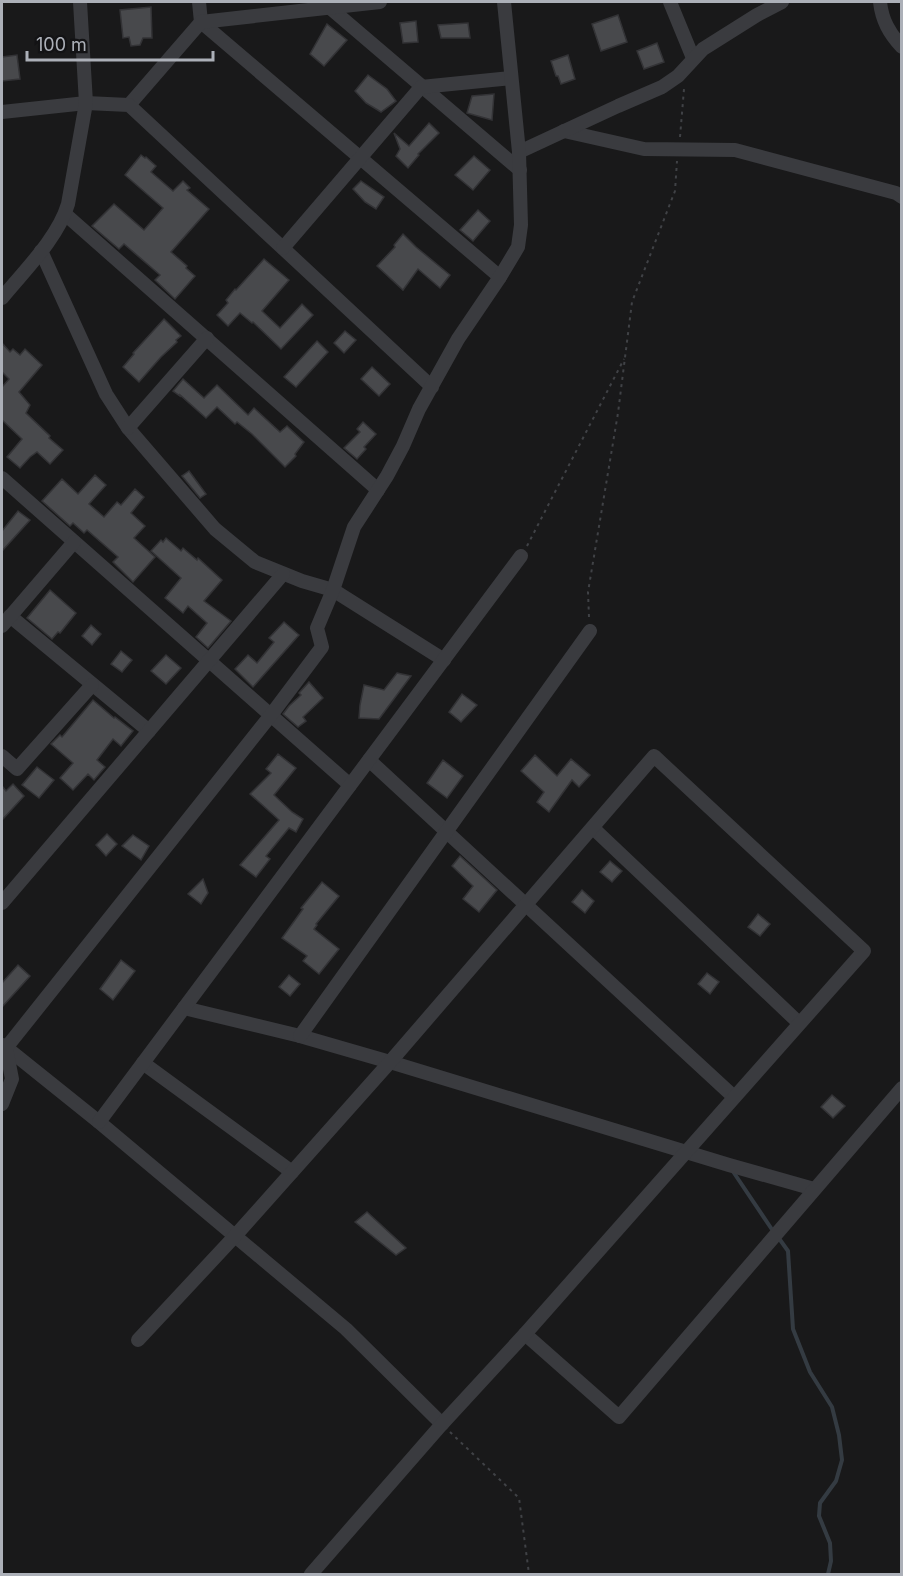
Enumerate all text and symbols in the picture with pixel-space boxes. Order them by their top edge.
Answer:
scale bar [27,24,213,62]
text: 100 m [36,34,87,55]

